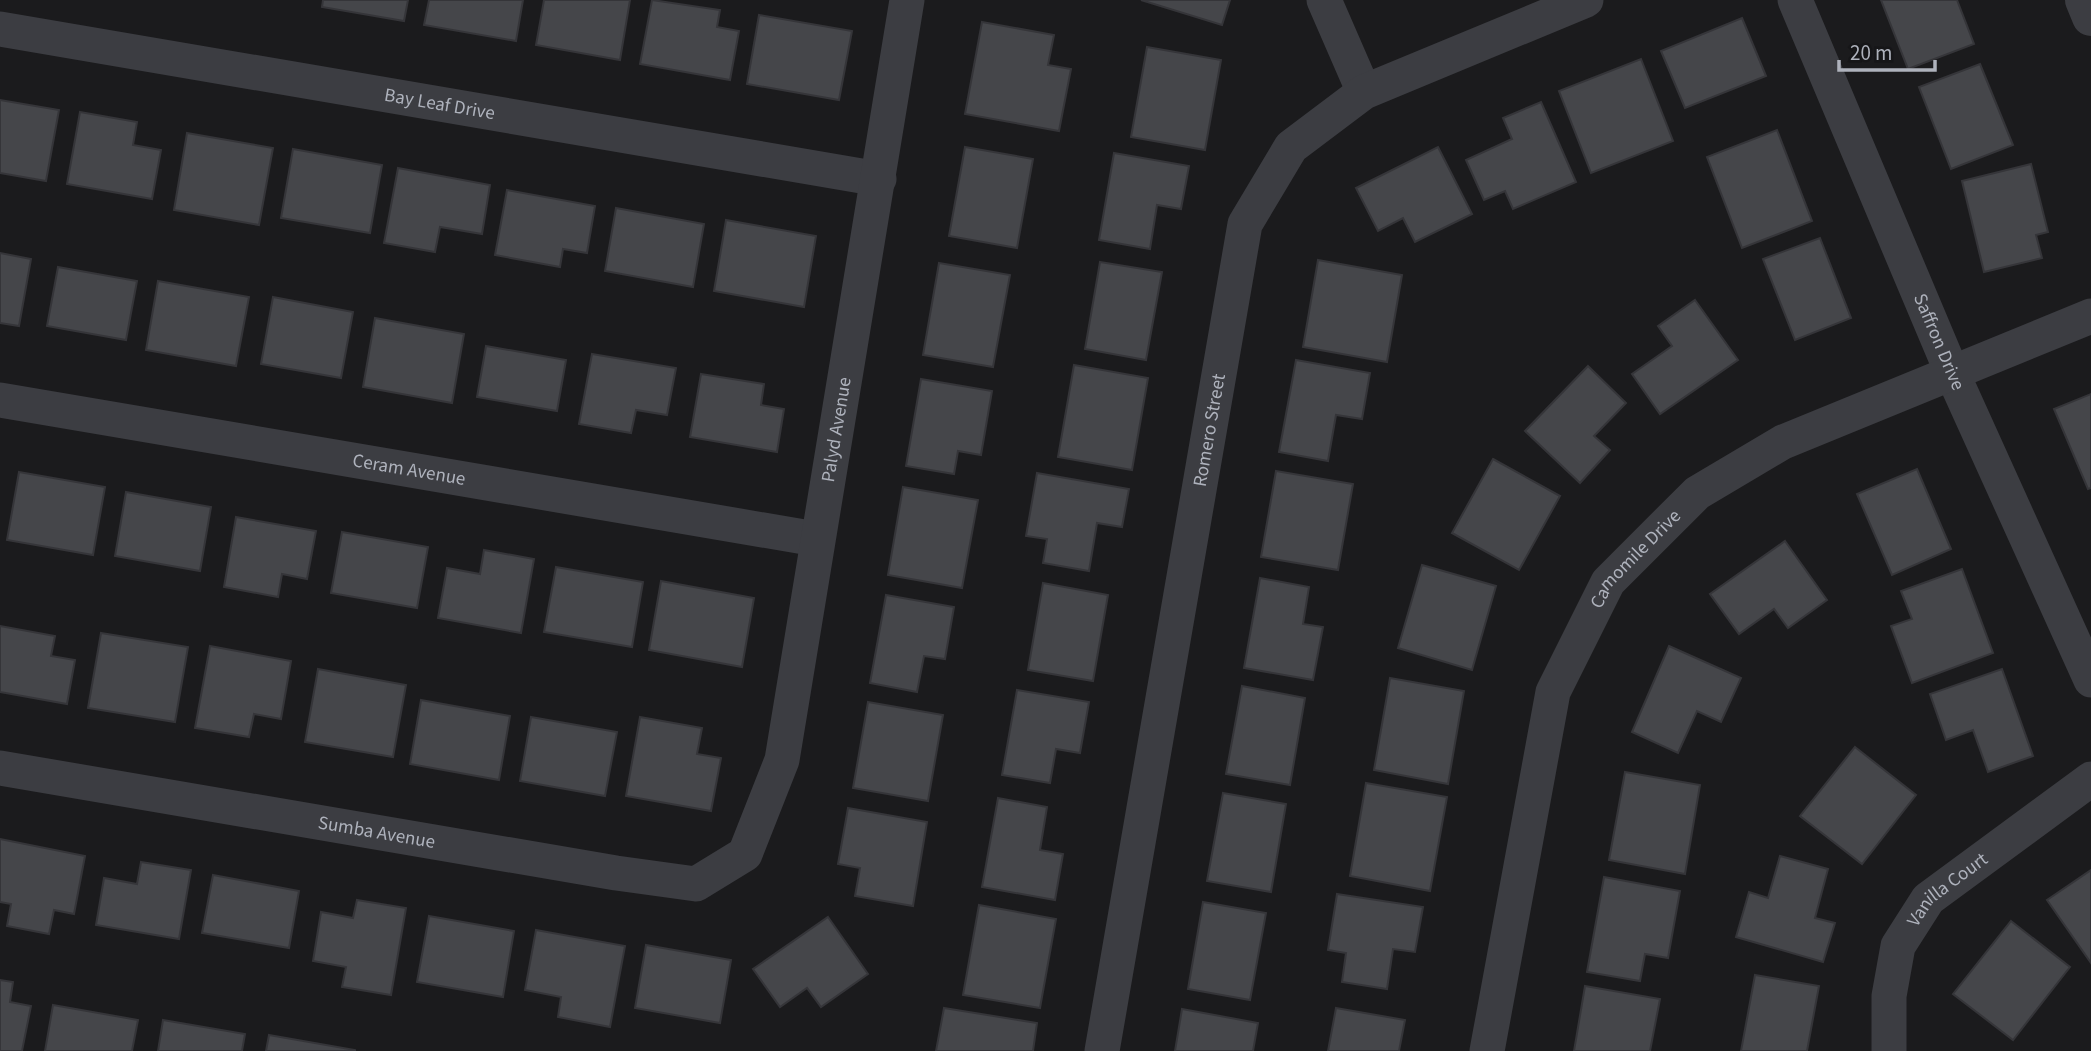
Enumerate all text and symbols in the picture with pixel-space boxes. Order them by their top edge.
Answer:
scale bar [1839,28,1935,72]
text: 20 m [1850,38,1892,68]
street label: Bay Leaf Drive [382,81,497,127]
street label: Saffron Drive [1907,289,1972,395]
street label: Romero Street [1186,371,1232,489]
street label: Palyd Avenue [814,375,858,484]
street label: Ceram Avenue [351,447,468,493]
street label: Camomile Drive [1583,503,1687,613]
street label: Sumba Avenue [316,809,437,855]
street label: Vanilla Court [1900,846,1994,932]

